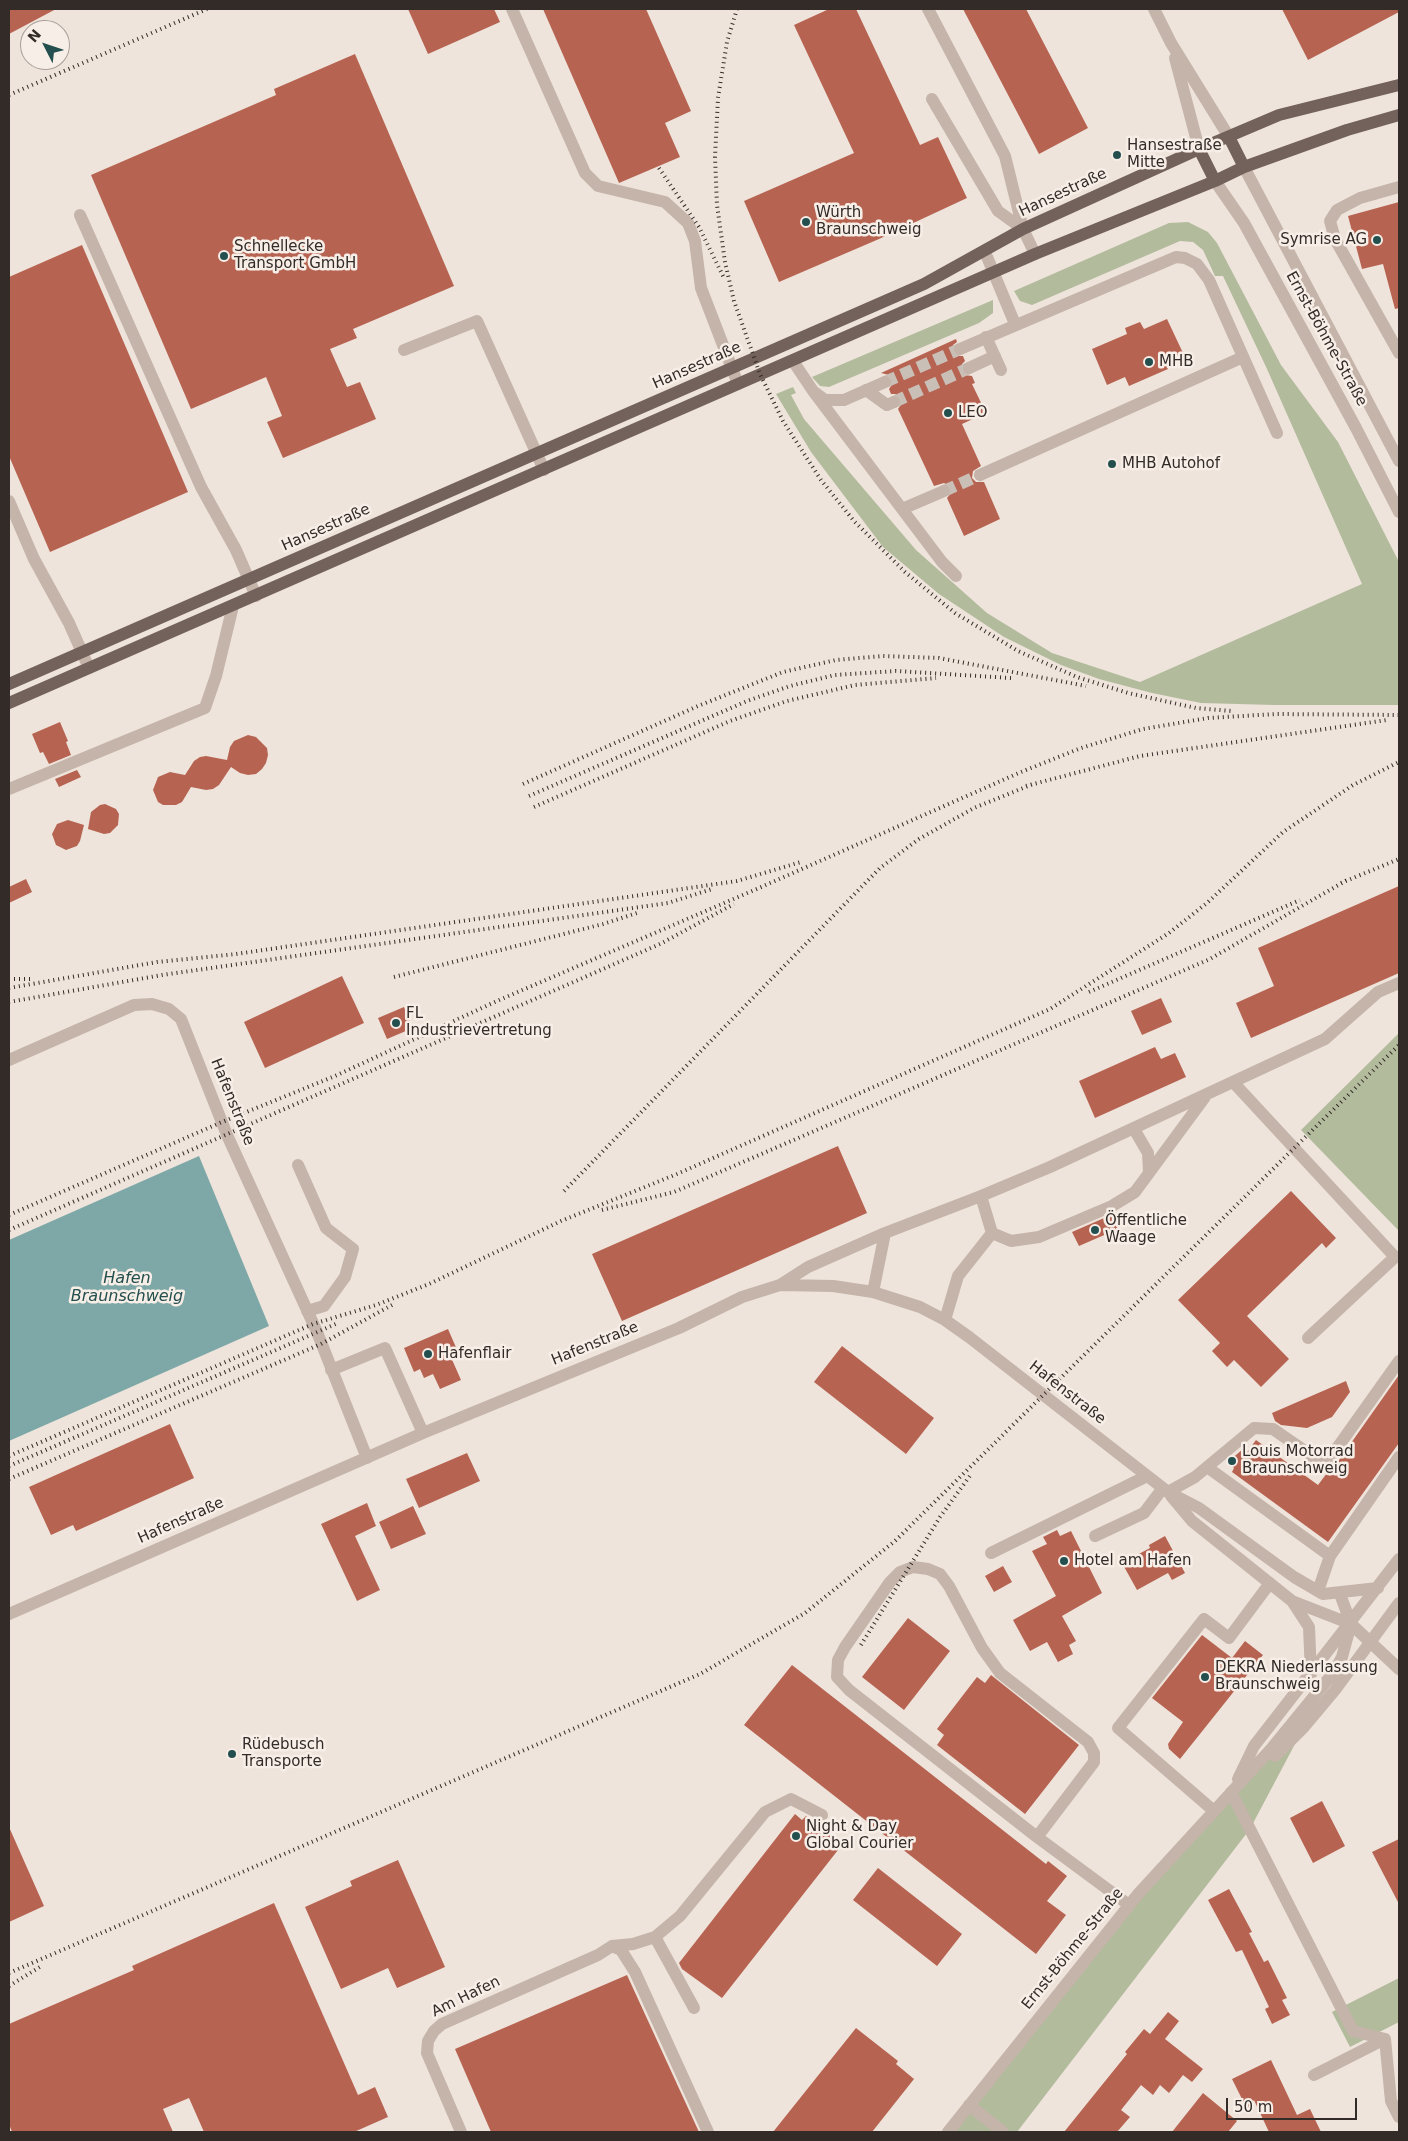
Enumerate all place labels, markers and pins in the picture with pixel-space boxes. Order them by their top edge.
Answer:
place label: Hansestraße Mitte [1127,137,1222,172]
marker: Hansestraße Mitte [1111,149,1123,161]
place label: Würth Braunschweig [816,204,921,239]
marker: Würth Braunschweig [800,216,812,228]
place label: Symrise AG [1280,231,1367,249]
marker: Symrise AG [1371,234,1383,246]
place label: Schnellecke Transport GmbH [234,238,356,273]
marker: Schnellecke Transport GmbH [218,250,230,262]
place label: MHB [1159,353,1194,371]
marker: MHB [1143,356,1155,368]
place label: LEO [958,404,988,422]
marker: LEO [942,407,954,419]
place label: MHB Autohof [1122,455,1220,473]
marker: MHB Autohof [1106,458,1118,470]
place label: FL Industrievertretung [406,1005,552,1040]
marker: FL Industrievertretung [390,1017,402,1029]
place label: Öffentliche Waage [1105,1212,1187,1247]
marker: Öffentliche Waage [1089,1224,1101,1236]
place label: Hafenflair [438,1345,511,1363]
marker: Hafenflair [422,1348,434,1360]
place label: Louis Motorrad Braunschweig [1242,1443,1353,1478]
marker: Louis Motorrad Braunschweig [1226,1455,1238,1467]
place label: Hotel am Hafen [1074,1552,1192,1570]
marker: Hotel am Hafen [1058,1555,1070,1567]
place label: DEKRA Niederlassung Braunschweig [1215,1659,1378,1694]
marker: DEKRA Niederlassung Braunschweig [1199,1671,1211,1683]
place label: Rüdebusch Transporte [242,1736,325,1771]
marker: Rüdebusch Transporte [226,1748,238,1760]
place label: Night & Day Global Courier [806,1818,914,1853]
marker: Night & Day Global Courier [790,1830,802,1842]

